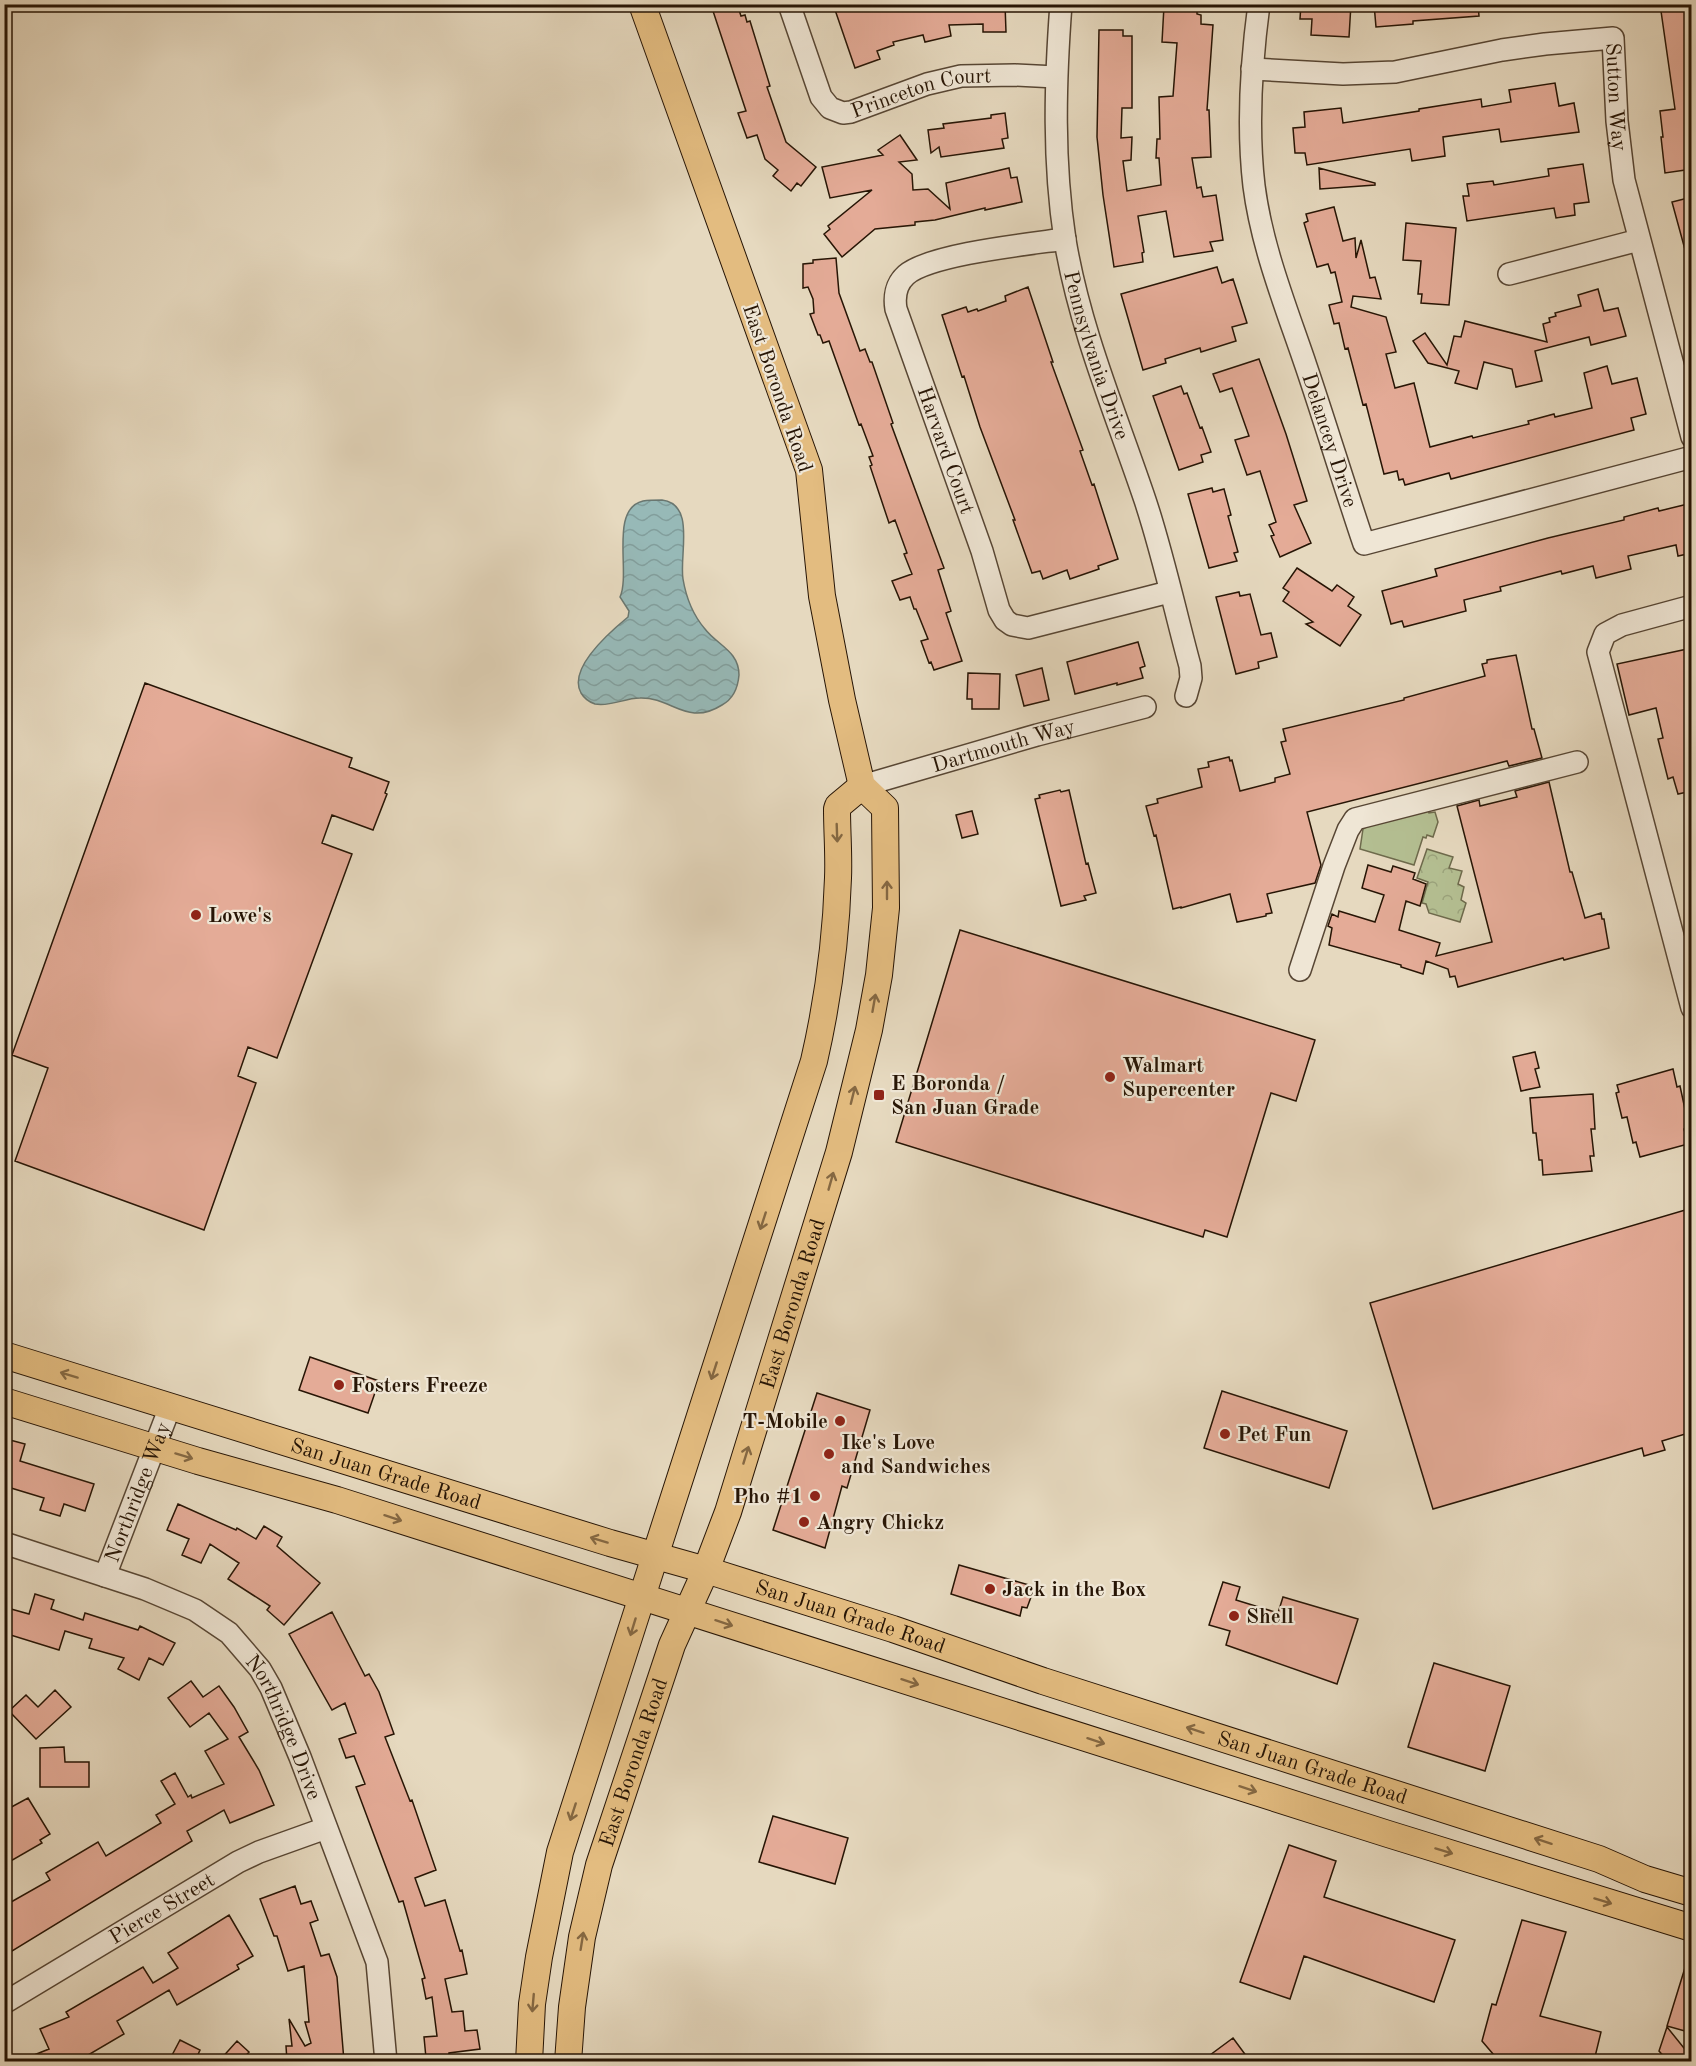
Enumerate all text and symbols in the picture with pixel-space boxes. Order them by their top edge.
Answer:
street label: Sutton Way [1601,42,1629,152]
street label: Princeton Court [849,66,991,123]
street label: Pennsylvania Drive [1059,269,1132,443]
street label: East Boronda Road [738,302,815,475]
street label: Delancey Drive [1297,371,1360,510]
street label: Harvard Court [912,384,977,517]
street label: Dartmouth Way [930,717,1077,777]
one-way arrow [832,822,843,842]
one-way arrow [881,880,893,900]
place label: Lowe's [208,906,271,927]
marker: Lowe's [189,908,203,922]
one-way arrow [869,993,880,1013]
place label: Walmart Supercenter [1122,1056,1235,1101]
marker: Walmart Supercenter [1103,1070,1117,1084]
place label: E Boronda / San Juan Grade [891,1074,1039,1119]
one-way arrow [848,1086,860,1105]
marker: E Boronda / San Juan Grade [872,1088,886,1102]
one-way arrow [826,1172,837,1191]
one-way arrow [757,1211,768,1230]
street label: East Boronda Road [758,1217,830,1392]
one-way arrow [708,1361,719,1380]
one-way arrow [60,1369,79,1380]
place label: Fosters Freeze [351,1376,488,1397]
marker: Fosters Freeze [332,1378,346,1392]
place label: T-Mobile [742,1412,828,1433]
marker: T-Mobile [833,1414,847,1428]
street label: Northridge Way [102,1420,175,1565]
place label: Pet Fun [1237,1425,1311,1446]
marker: Pet Fun [1218,1427,1232,1441]
place label: Ike's Love and Sandwiches [841,1433,990,1478]
street label: San Juan Grade Road [288,1436,483,1514]
one-way arrow [741,1446,752,1465]
marker: Ike's Love and Sandwiches [822,1447,836,1461]
one-way arrow [174,1452,193,1463]
place label: Pho #1 [733,1487,803,1508]
marker: Pho #1 [808,1489,822,1503]
one-way arrow [383,1513,402,1524]
place label: Angry Chickz [816,1513,944,1534]
marker: Angry Chickz [797,1515,811,1529]
one-way arrow [590,1534,609,1545]
street label: San Juan Grade Road [753,1577,948,1658]
place label: Jack in the Box [1002,1580,1146,1601]
marker: Jack in the Box [983,1582,997,1596]
place label: Shell [1246,1607,1294,1628]
marker: Shell [1227,1609,1241,1623]
one-way arrow [627,1617,638,1636]
one-way arrow [714,1618,733,1629]
street label: Northridge Drive [241,1651,324,1803]
street label: East Boronda Road [597,1676,672,1850]
one-way arrow [900,1677,919,1688]
one-way arrow [1186,1724,1205,1735]
street label: San Juan Grade Road [1214,1728,1410,1809]
one-way arrow [1086,1736,1105,1747]
one-way arrow [1238,1785,1257,1796]
one-way arrow [567,1802,578,1821]
one-way arrow [1534,1835,1553,1846]
one-way arrow [1434,1846,1453,1857]
street label: Pierce Street [106,1870,219,1949]
one-way arrow [1593,1896,1612,1907]
one-way arrow [576,1931,587,1951]
one-way arrow [527,1992,538,2012]

